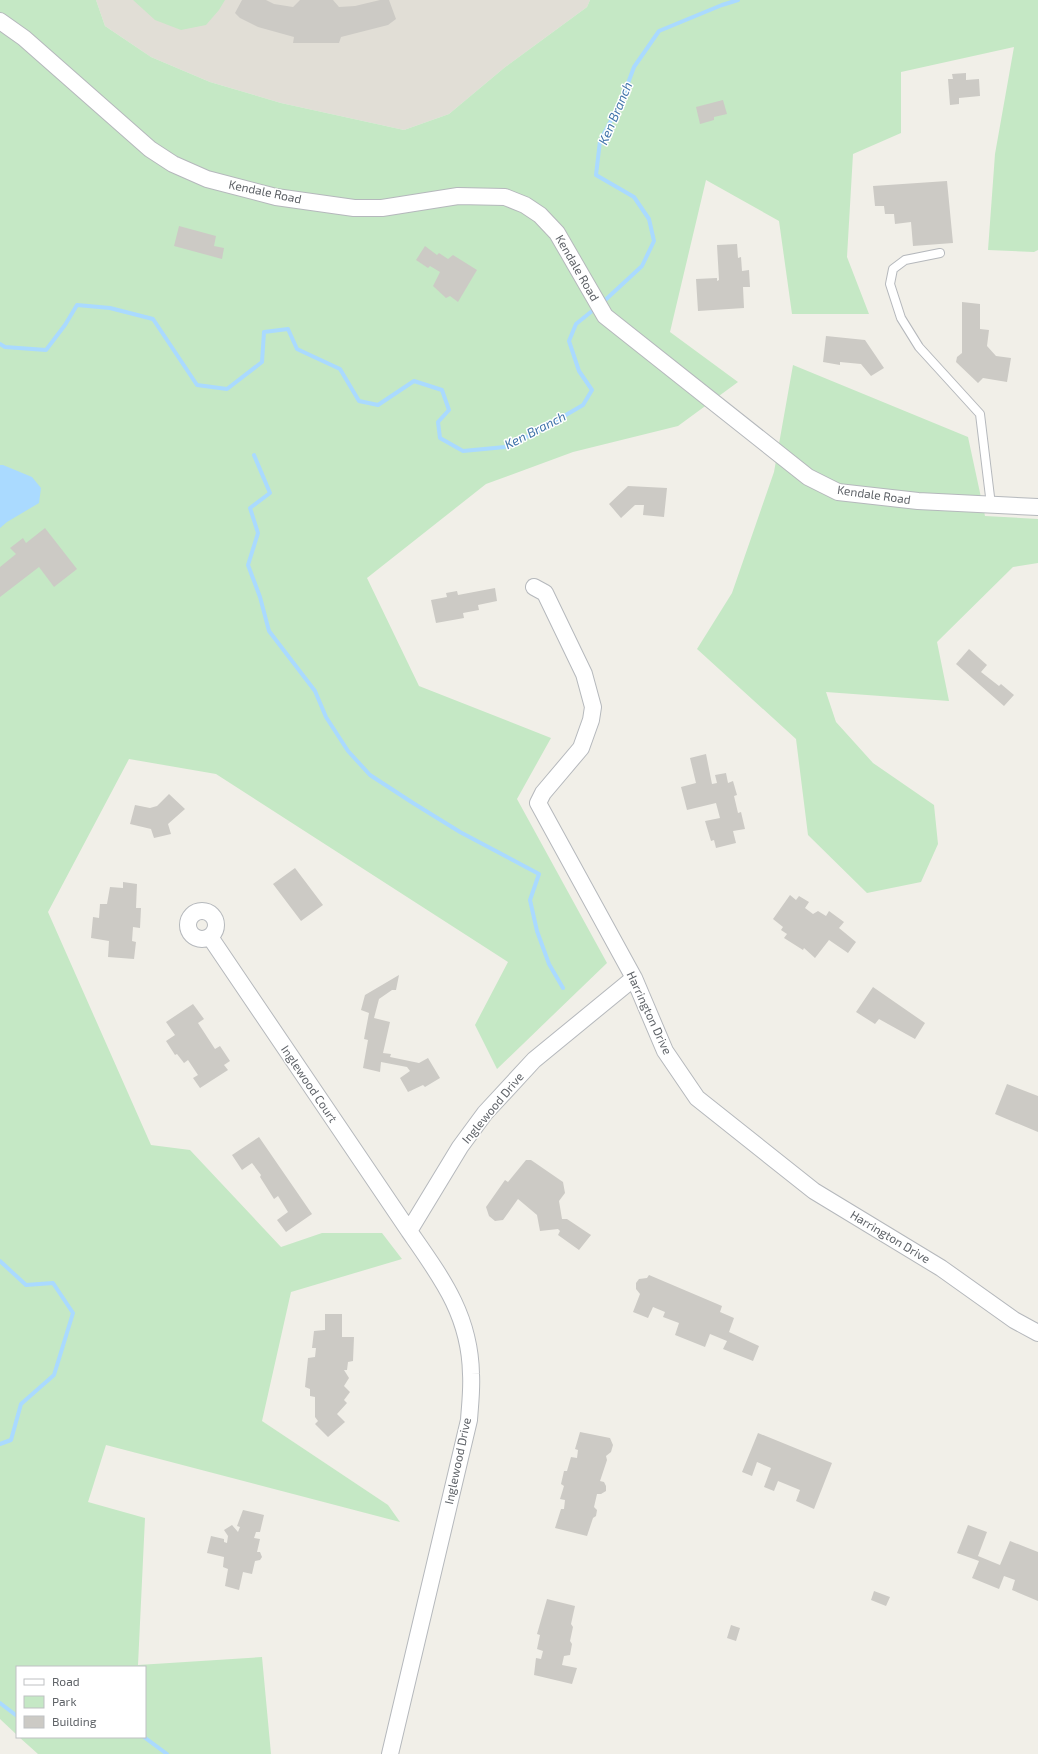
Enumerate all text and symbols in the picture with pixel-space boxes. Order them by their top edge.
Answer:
water label: Ken Branch [595,79,635,147]
street label: Kendale Road [227,176,303,206]
street label: Kendale Road [553,232,602,303]
water label: Ken Branch [502,408,568,452]
street label: Kendale Road [836,482,912,506]
street label: Harrington Drive [624,969,675,1057]
street label: Inglewood Court [279,1042,341,1125]
street label: Inglewood Drive [458,1069,526,1146]
street label: Harrington Drive [848,1207,933,1265]
street label: Inglewood Drive [441,1416,473,1505]
legend [16,1666,146,1738]
text: Road [52,1674,80,1688]
text: Park [52,1694,77,1708]
text: Building [52,1714,97,1728]

